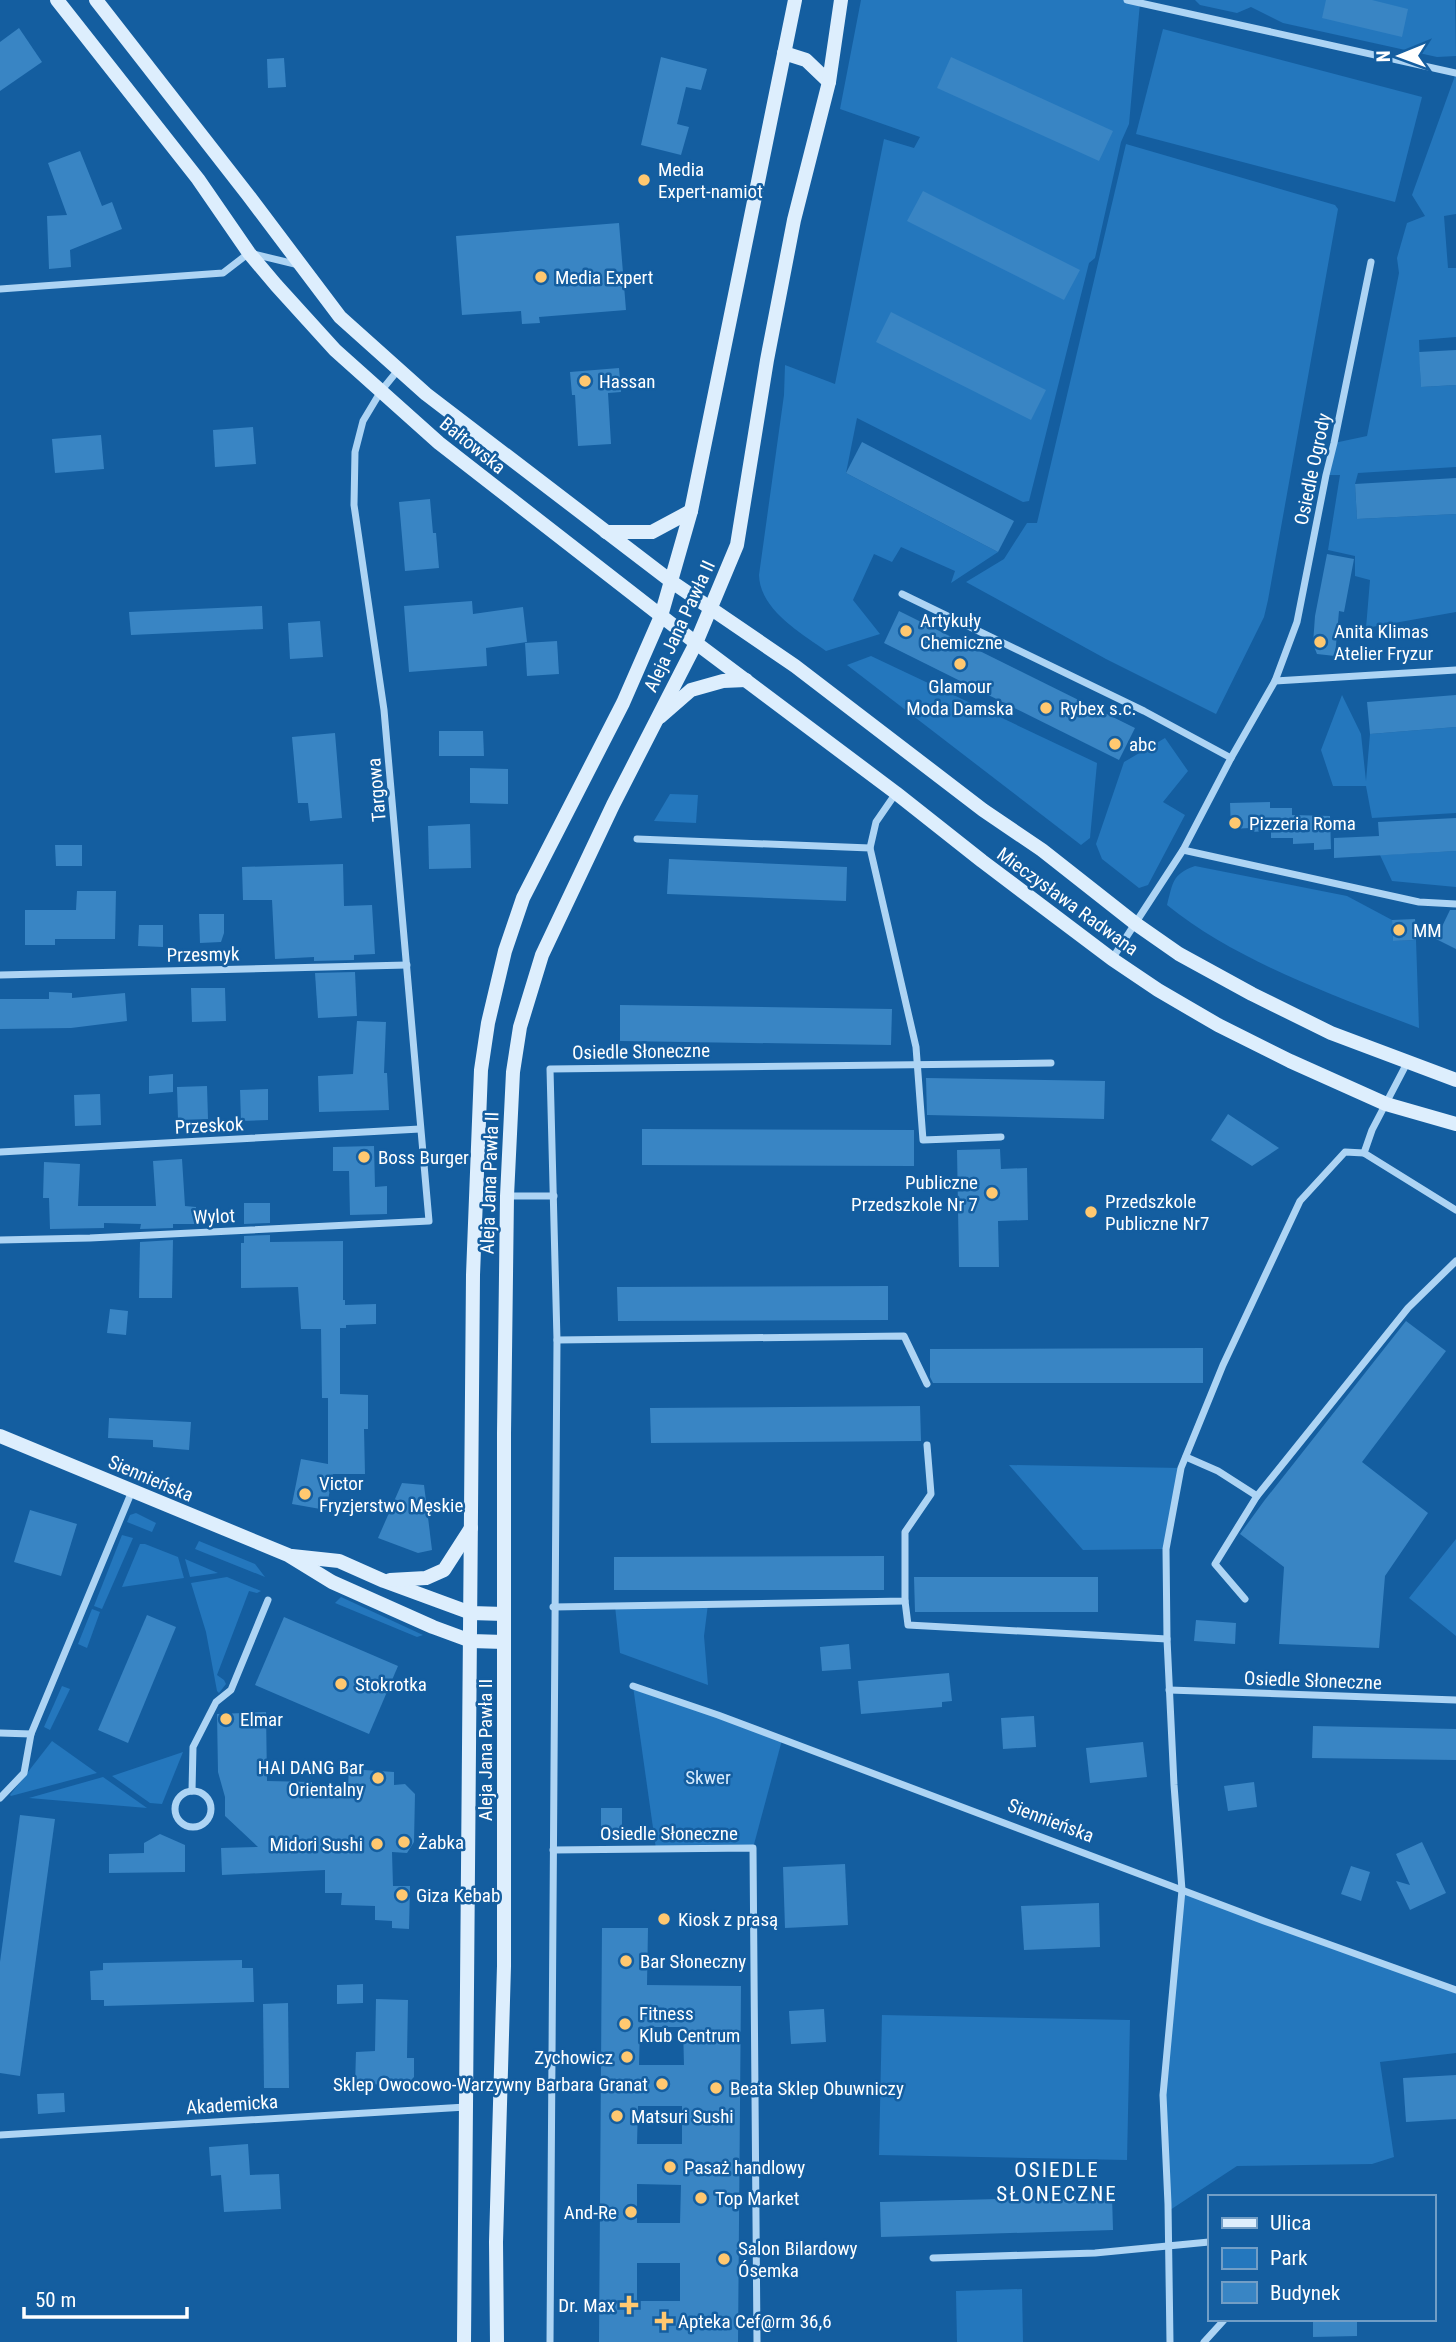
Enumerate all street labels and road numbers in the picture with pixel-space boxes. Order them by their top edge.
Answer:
street label: Osiedle Ogrody [1289,411,1336,527]
street label: Bałtowska [435,412,510,479]
street label: Aleja Jana Pawła II [639,557,720,696]
street label: Targowa [362,757,391,823]
street label: Mieczysława Radwana [992,842,1143,960]
street label: Przesmyk [166,942,240,967]
street label: Osiedle Słoneczne [572,1039,710,1064]
street label: Aleja Jana Pawła II [476,1111,503,1255]
street label: Przeskok [174,1112,244,1139]
street label: Wylot [192,1204,236,1229]
street label: Siennieńska [105,1450,197,1507]
street label: Osiedle Słoneczne [1244,1667,1382,1694]
street label: Aleja Jana Pawła II [474,1679,497,1821]
street label: Siennieńska [1005,1794,1097,1847]
street label: Osiedle Słoneczne [600,1822,738,1845]
street label: Akademicka [185,2090,279,2119]

